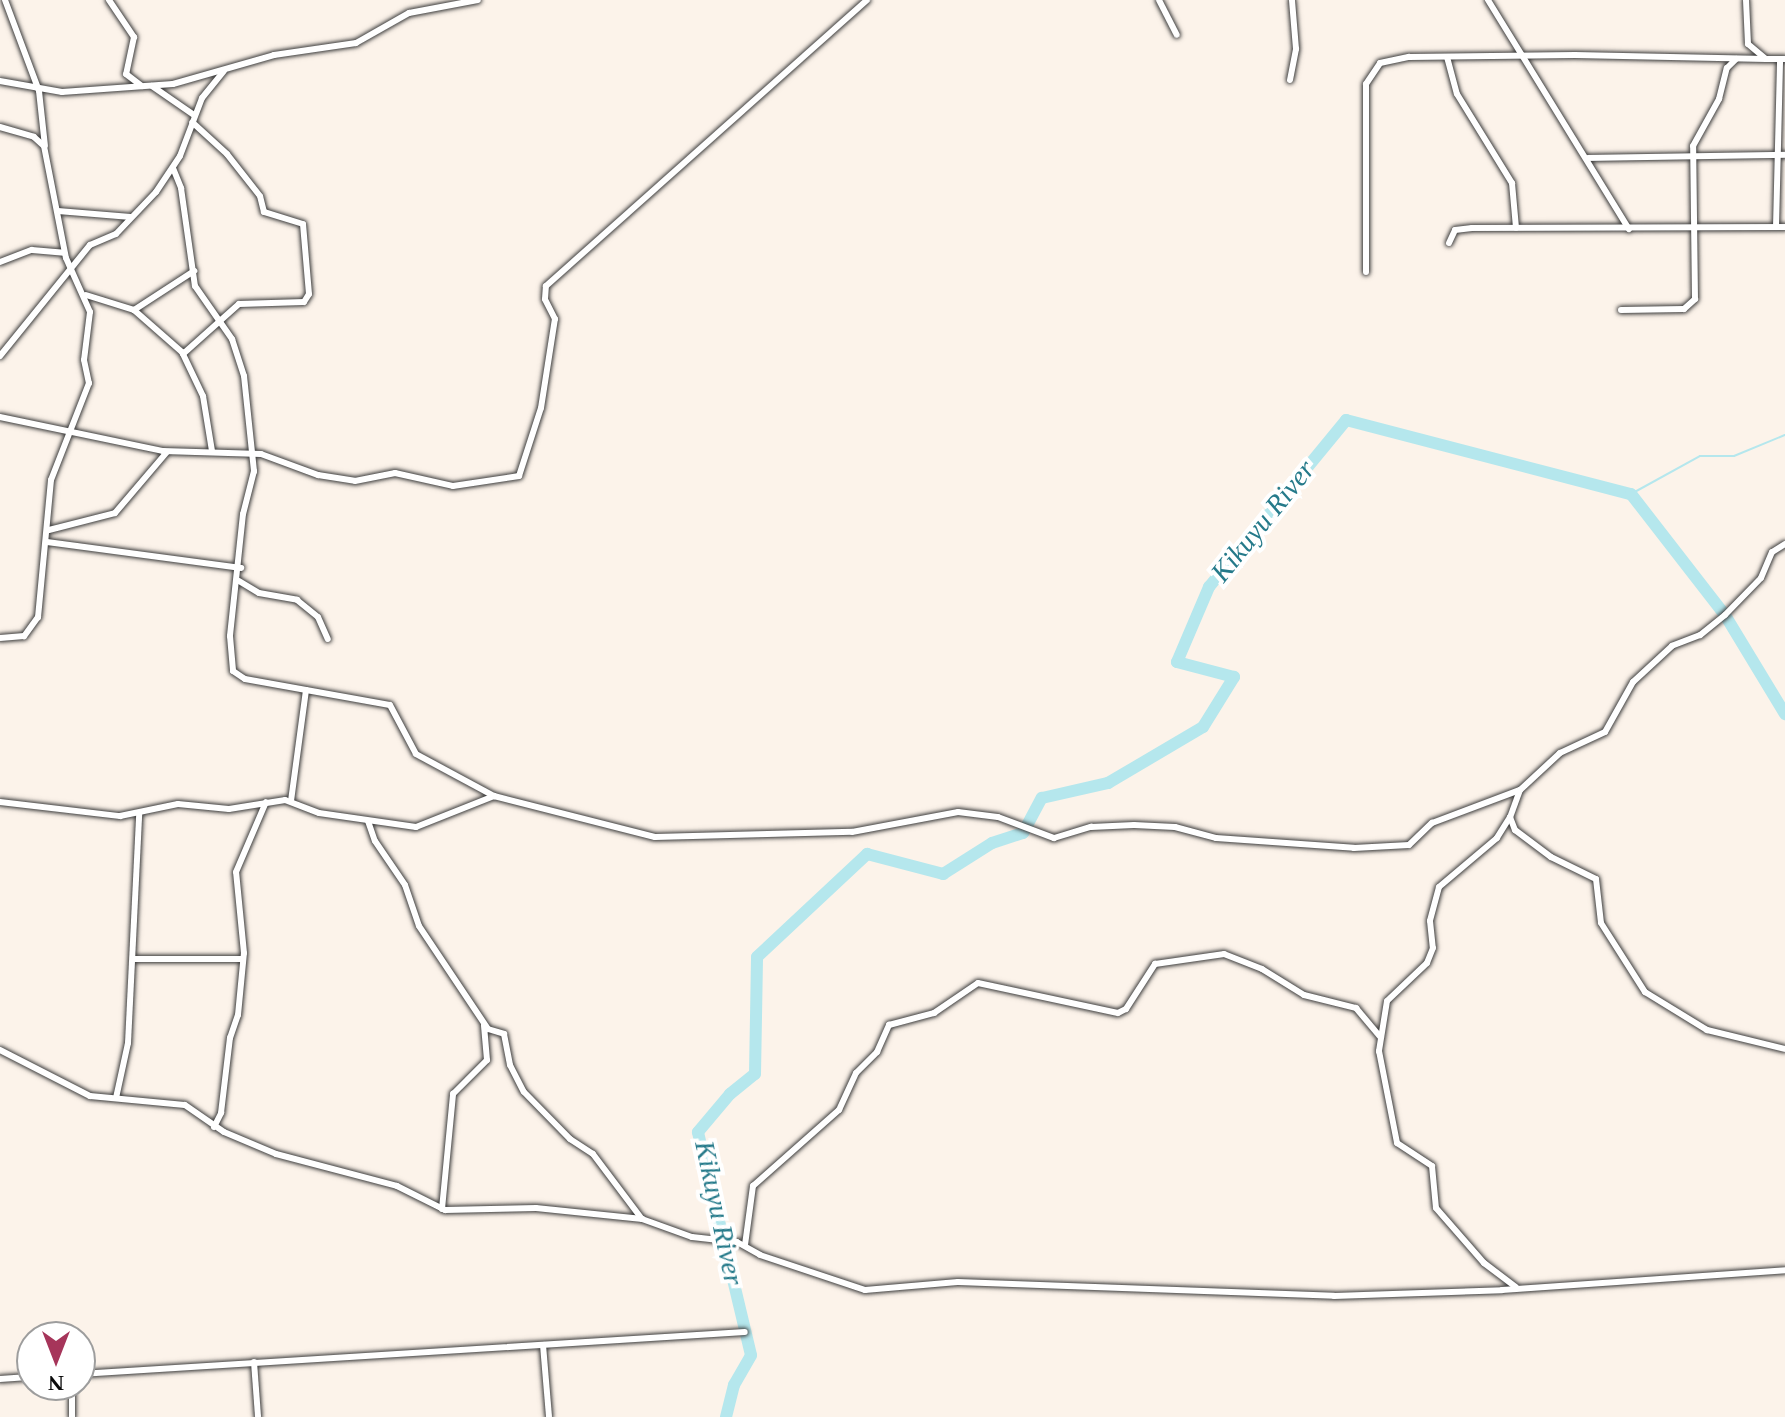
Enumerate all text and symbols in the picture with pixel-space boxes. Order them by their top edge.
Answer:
water label: Kikuyu River [1204,453,1322,589]
water label: Kikuyu River [687,1138,751,1288]
north arrow [16,1321,96,1401]
text: N [48,1371,64,1396]

